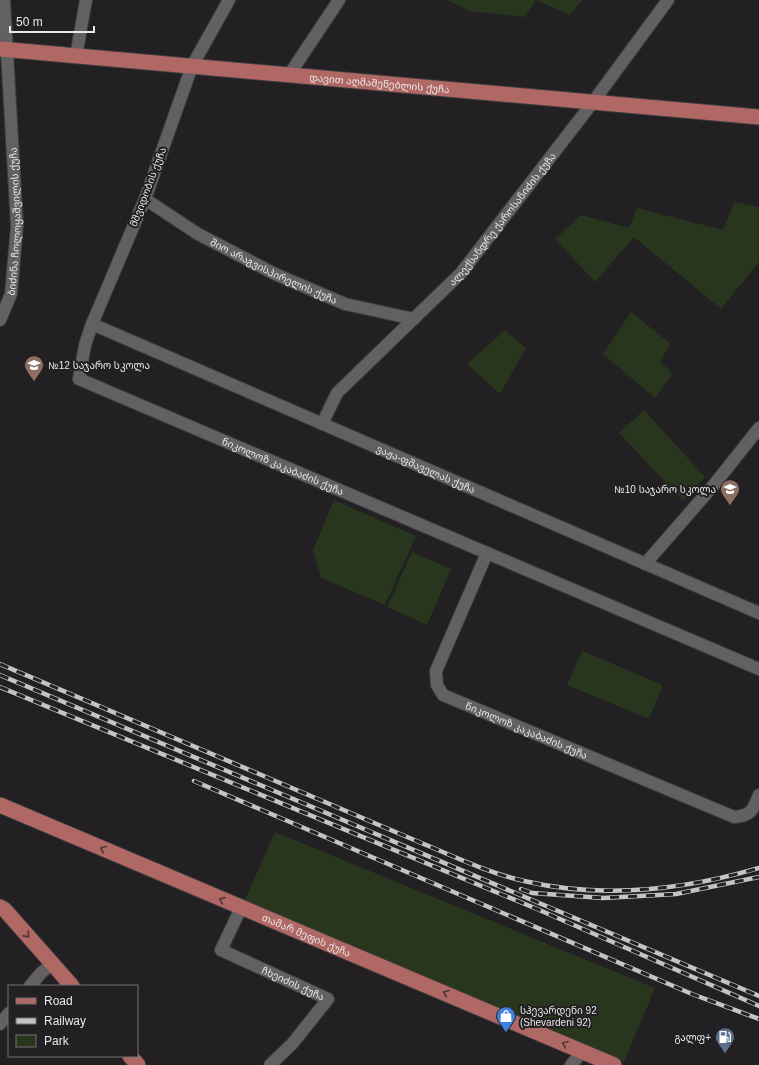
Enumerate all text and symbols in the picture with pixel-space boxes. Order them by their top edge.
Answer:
scale bar [10,8,94,34]
text: 50 m [16,15,43,29]
street label: დავით აღმაშენებლის ქუჩა [309,71,450,95]
street label: მშვიდობის ქუჩა [128,146,169,229]
street label: ბიძინა ჩოლოყაშვილის ქუჩა [5,147,23,296]
street label: ალექსანდრე ქაროსანიძის ქუჩა [446,150,558,287]
street label: შიო არაგვისპირელის ქუჩა [209,236,339,306]
school or university icon: №12 საჯარო სკოლა [23,354,45,382]
place label: №12 საჯარო სკოლა [48,360,150,372]
street label: ნიკოლოზ კაკაბაძის ქუჩა [221,435,346,497]
street label: ვაჟა-ფშაველას ქუჩა [375,443,477,495]
school or university icon: №10 საჯარო სკოლა [719,478,741,506]
place label: №10 საჯარო სკოლა [614,484,716,496]
street label: ნიკოლოზ კაკაბაძის ქუჩა [464,700,589,761]
one-way arrow [99,845,106,853]
one-way arrow [219,897,227,905]
street label: თამარ მეფის ქუჩა [261,911,353,958]
one-way arrow [23,930,30,937]
street label: ჩხეიძის ქუჩა [260,964,326,1002]
legend [8,985,138,1057]
one-way arrow [442,990,449,998]
text: Road [44,994,73,1008]
shop icon: სჰევარდენი 92 (Shevardeni 92) [495,1005,517,1033]
place label: სჰევარდენი 92 (Shevardeni 92) [520,1005,597,1028]
text: Railway [44,1014,86,1028]
fuel station icon: გალფ+ [714,1026,736,1054]
place label: გალფ+ [674,1032,711,1044]
text: Park [44,1034,70,1048]
one-way arrow [562,1041,570,1049]

